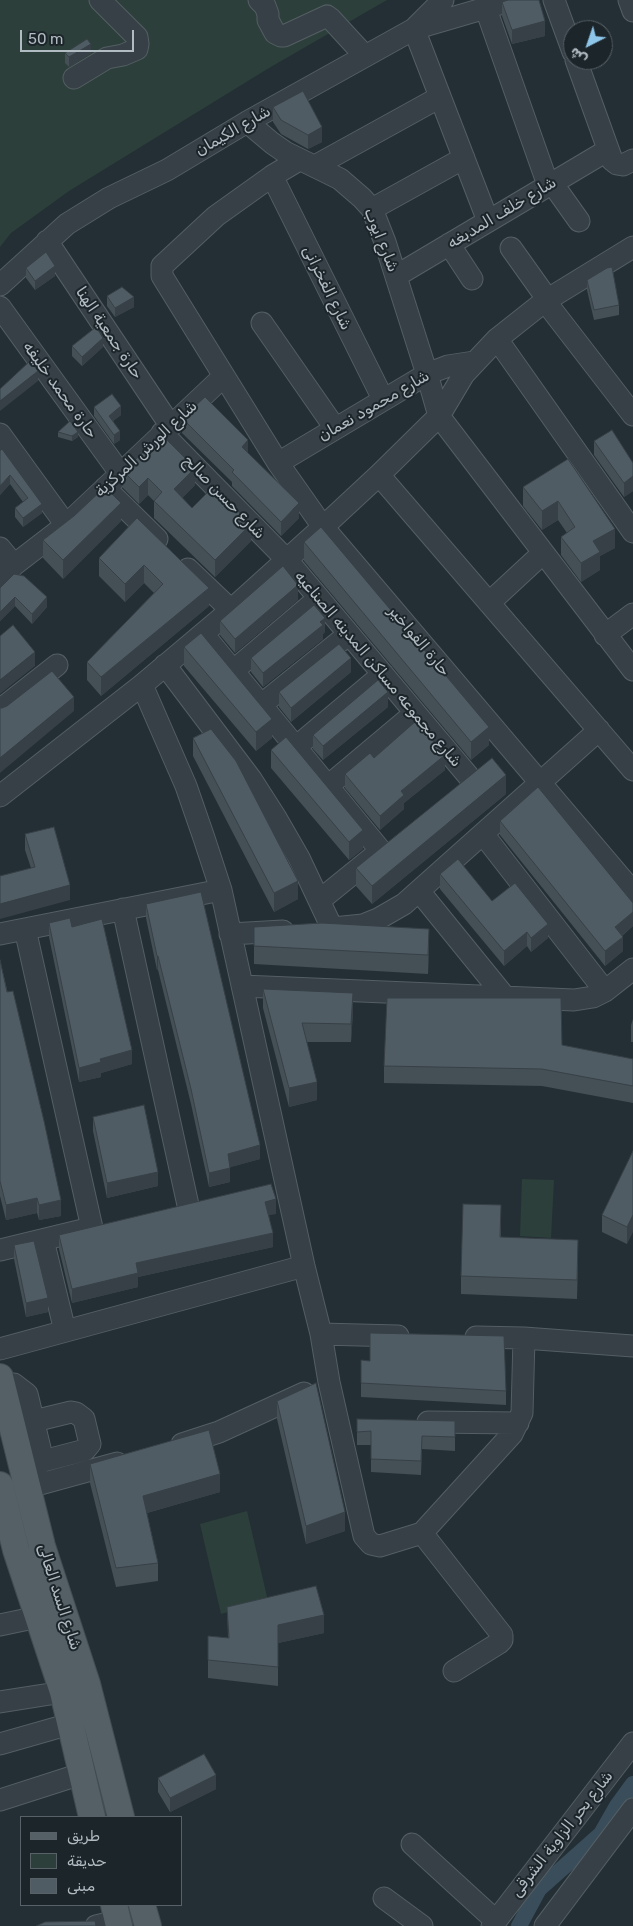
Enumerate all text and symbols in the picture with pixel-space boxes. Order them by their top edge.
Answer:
scale bar [22,20,136,52]
north arrow [563,20,613,70]
text: 50 m [28,30,63,48]
text: ش [566,44,591,68]
street label: شارع الكيمان [192,102,274,160]
street label: شارع خلف المدبغه [444,173,560,253]
street label: شارع ايوب [359,205,403,275]
street label: شارع الفخرانى [298,243,356,333]
street label: حارة جمعية الهنا [71,283,147,383]
street label: حارة محمد خليفه [18,338,102,442]
street label: شارع محمود نعمان [315,366,433,446]
street label: شارع الورش المركزية [91,396,201,502]
street label: شارع حسن صالح [179,451,269,543]
street label: شارع مجموعه مساكن المدينه الصناعيه [290,567,466,771]
street label: حارة الفواخير [384,602,454,680]
street label: شارع السد العالى [33,1541,85,1653]
street label: شارع بحر الزاوية الشرقى [507,1767,617,1901]
legend [20,1816,182,1906]
text: طريق [67,1827,100,1845]
text: حديقة [67,1852,107,1870]
text: مبنى [67,1877,95,1895]

